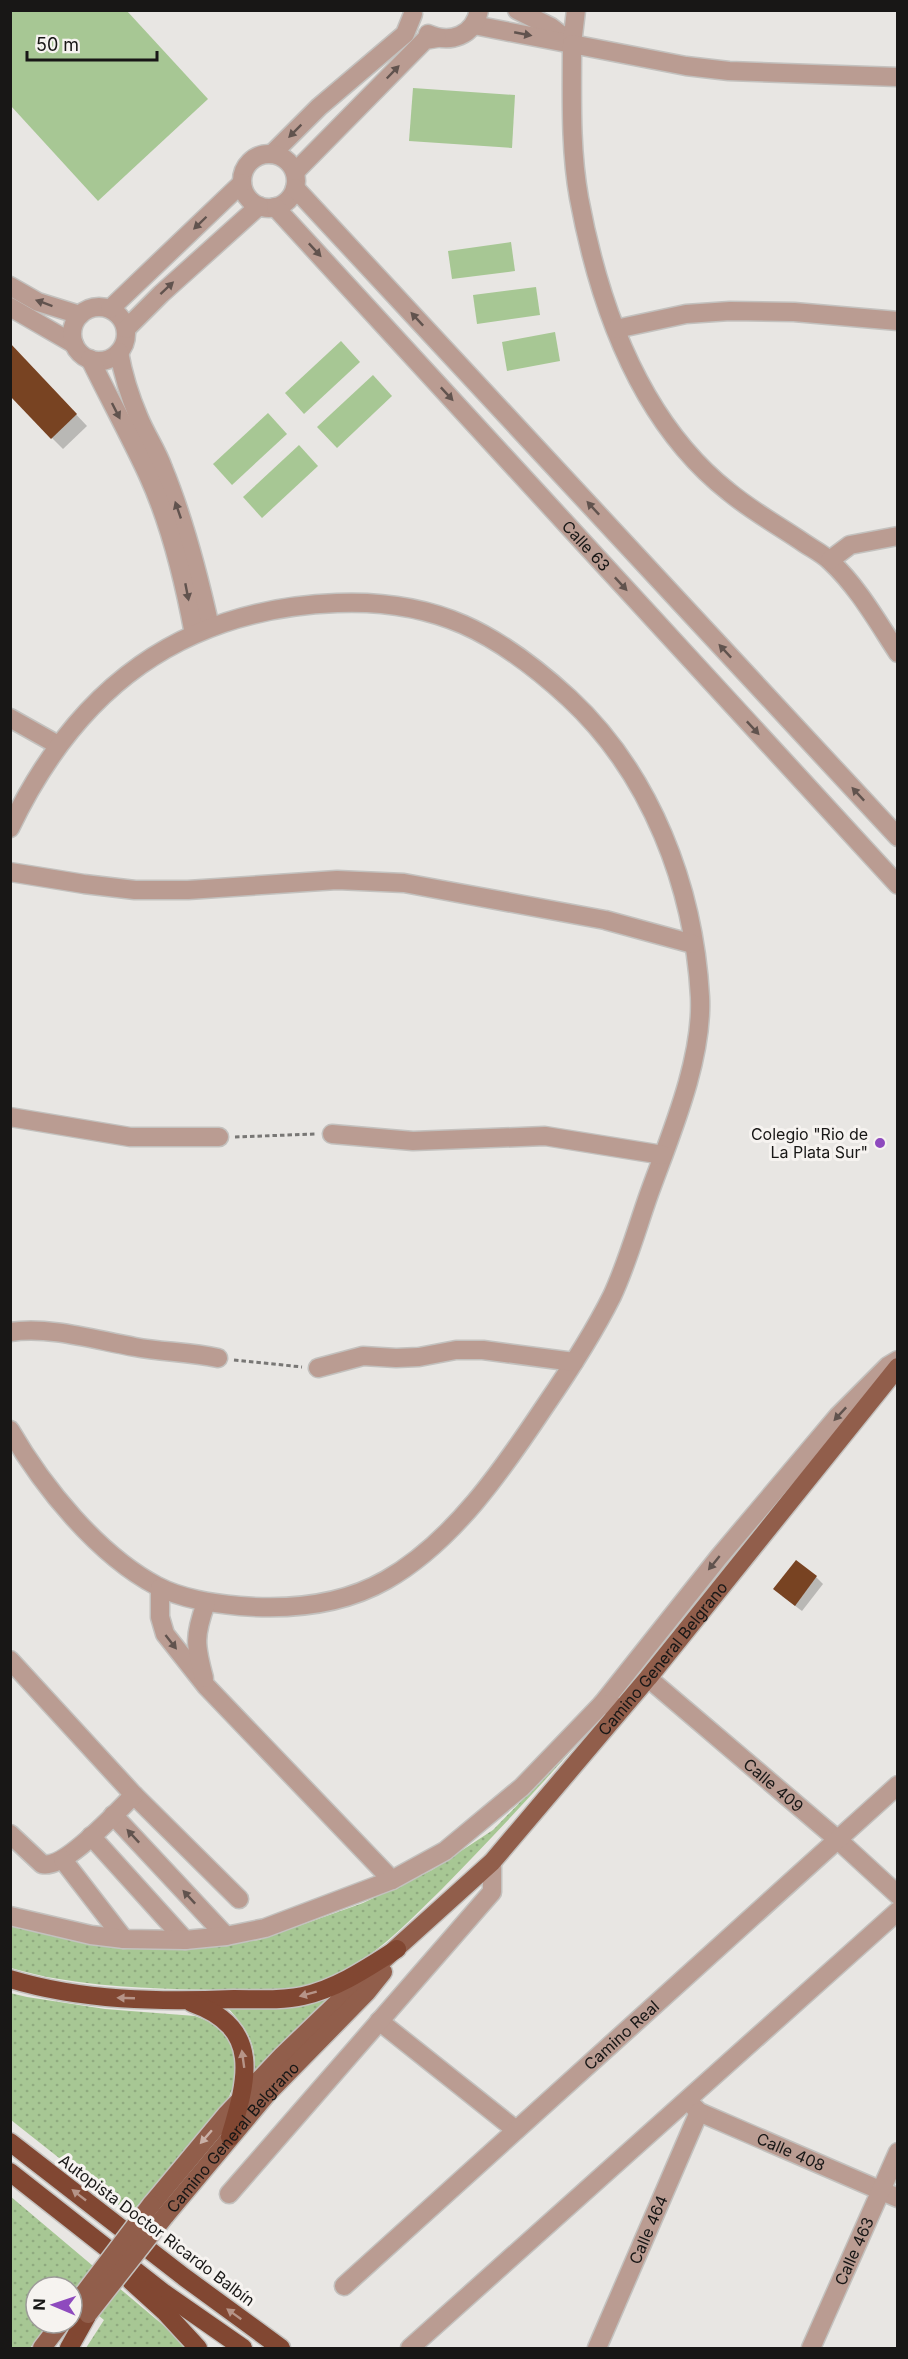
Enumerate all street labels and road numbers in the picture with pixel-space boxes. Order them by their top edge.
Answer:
street label: Calle 63 [558,516,615,575]
street label: Camino General Belgrano [594,1578,732,1740]
street label: Calle 409 [739,1754,808,1816]
street label: Camino Real [580,1996,663,2074]
street label: Camino General Belgrano [162,2057,303,2217]
street label: Calle 408 [754,2128,828,2175]
street label: Autopista Doctor Ricardo Balbín [55,2150,259,2310]
street label: Calle 464 [625,2192,672,2267]
street label: Calle 463 [830,2214,878,2288]

